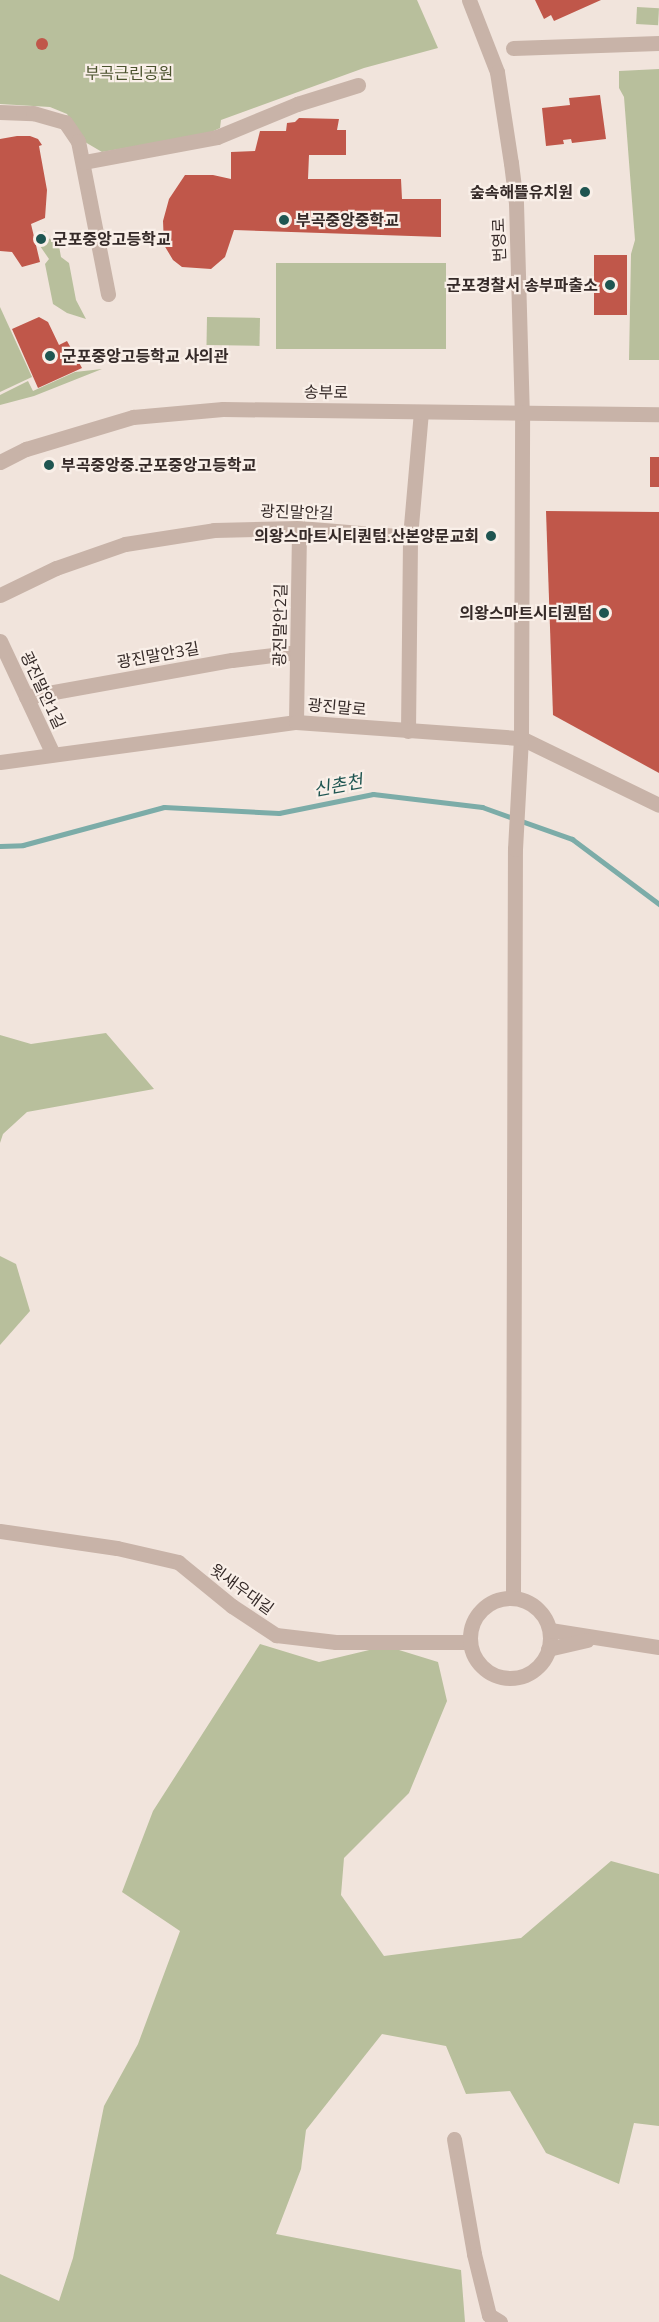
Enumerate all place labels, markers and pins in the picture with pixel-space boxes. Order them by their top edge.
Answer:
place label: 숲속해뜰유치원 [470,182,573,202]
marker: 숲속해뜰유치원 [578,185,592,199]
place label: 부곡중앙중학교 [296,210,399,230]
marker: 부곡중앙중학교 [277,213,291,227]
place label: 군포중앙고등학교 [53,229,171,249]
marker: 군포중앙고등학교 [34,232,48,246]
place label: 군포경찰서 송부파출소 [446,275,598,295]
marker: 군포경찰서 송부파출소 [603,278,617,292]
place label: 군포중앙고등학교 사의관 [62,346,228,366]
marker: 군포중앙고등학교 사의관 [43,349,57,363]
place label: 부곡중앙중.군포중앙고등학교 [61,455,256,475]
marker: 부곡중앙중.군포중앙고등학교 [42,458,56,472]
place label: 의왕스마트시티퀀텀.산본양문교회 [254,526,479,546]
marker: 의왕스마트시티퀀텀.산본양문교회 [484,529,498,543]
place label: 의왕스마트시티퀀텀 [460,603,592,623]
marker: 의왕스마트시티퀀텀 [597,606,611,620]

